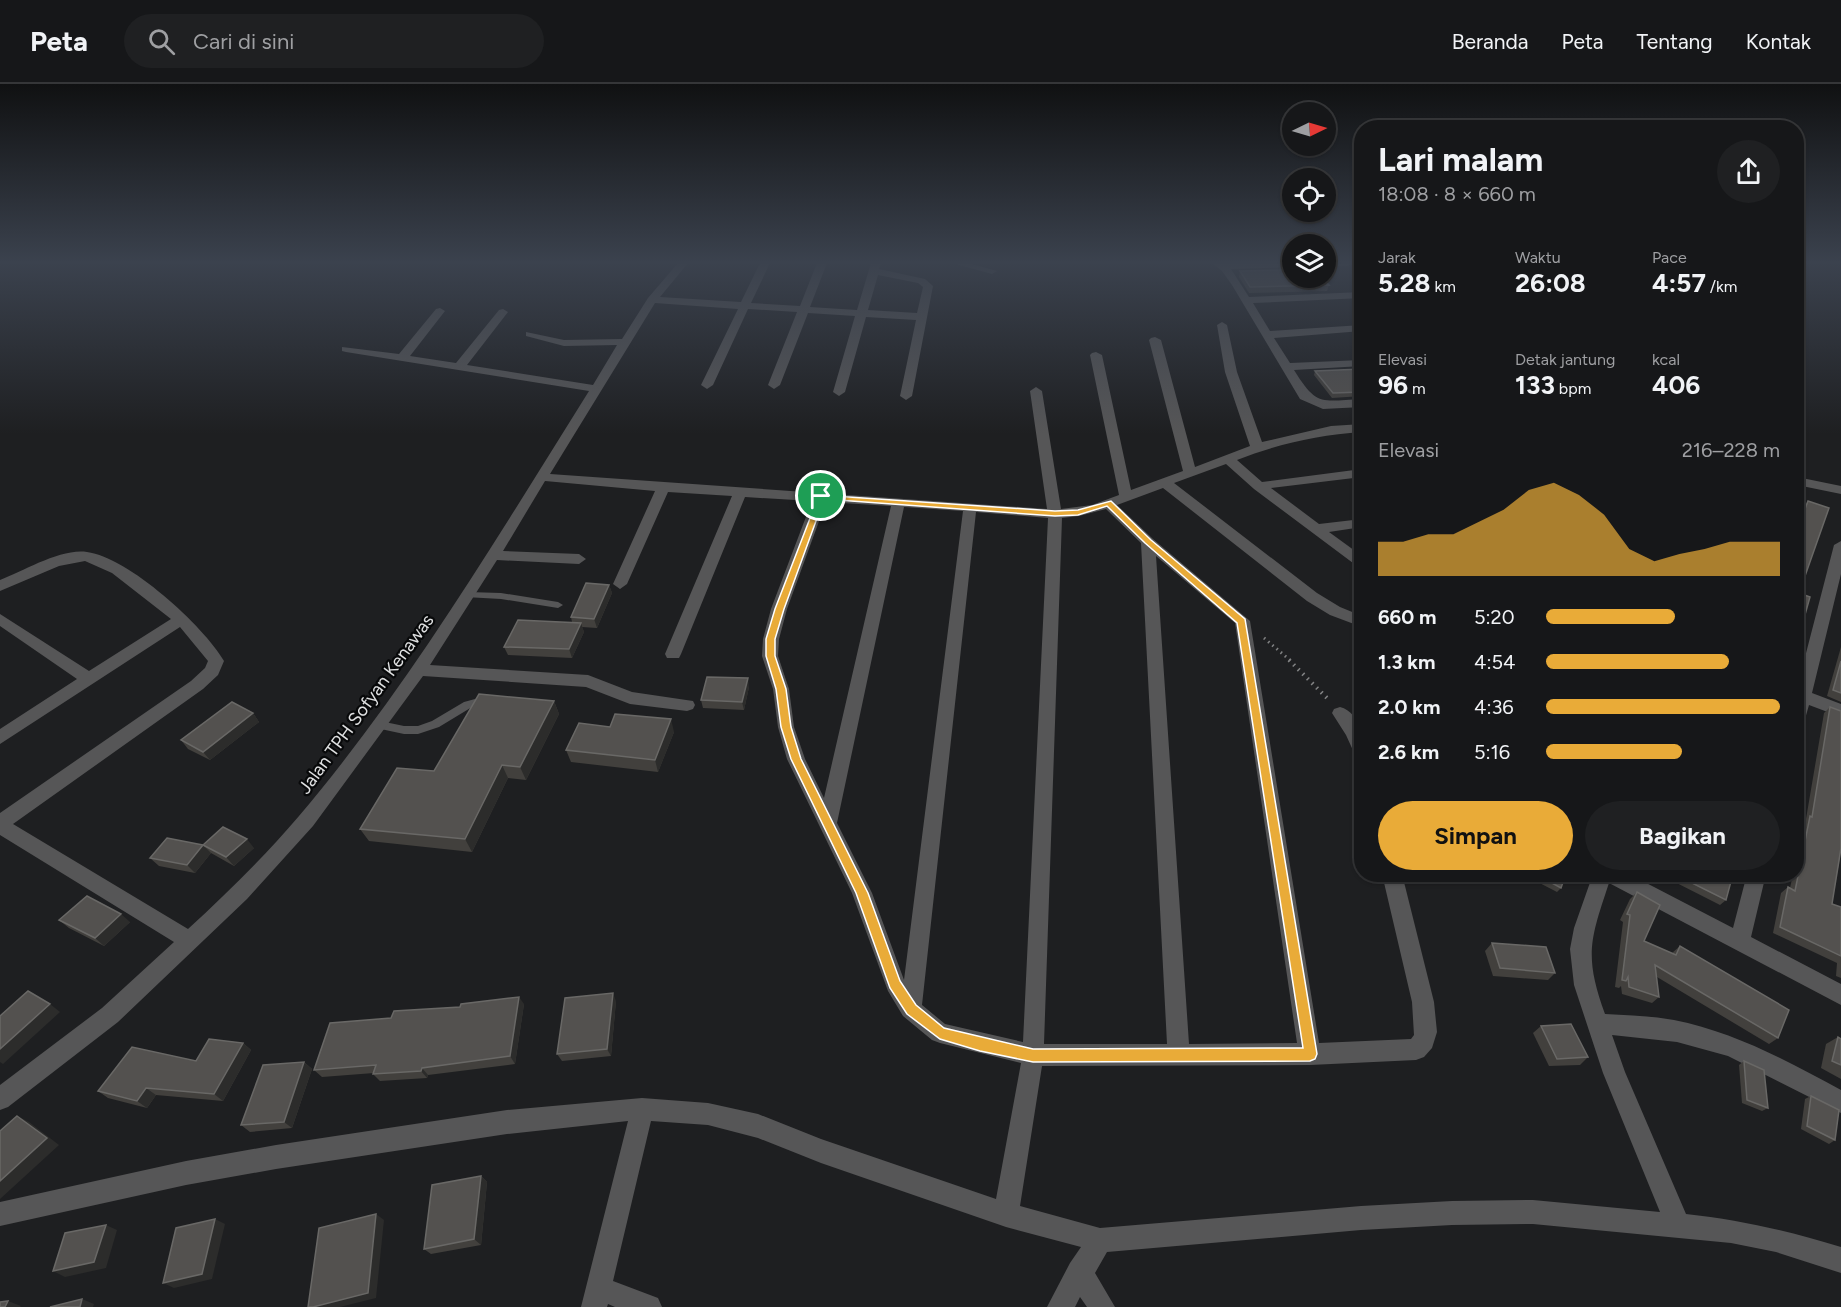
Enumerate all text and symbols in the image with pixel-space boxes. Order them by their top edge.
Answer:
search box [124,14,544,68]
text: Peta [30,24,88,58]
icon: search [145,25,178,58]
text: Cari di sini [193,28,294,55]
text: Beranda [1452,29,1529,54]
text: Peta [1562,29,1604,54]
text: Tentang [1637,29,1713,54]
text: Kontak [1746,29,1811,54]
north arrow [1282,102,1336,156]
map controls [1282,102,1336,288]
text: Lari malam [1378,140,1543,179]
button: share [1717,140,1780,203]
button: locate [1282,168,1336,222]
text: 18:08 · 8 × 660 m [1378,182,1536,206]
button: layers [1282,234,1336,288]
text: Jarak [1378,248,1416,267]
text: Waktu [1515,248,1561,267]
text: Pace [1652,248,1687,267]
text: 5.28 [1378,267,1431,299]
text: 26:08 [1515,267,1586,299]
text: 4:57 [1652,267,1706,299]
text: km [1431,277,1456,296]
text: /km [1706,277,1737,296]
text: Elevasi [1378,350,1427,369]
text: Detak jantung [1515,350,1615,369]
text: kcal [1652,350,1680,369]
text: 96 [1378,369,1408,401]
text: 133 [1515,369,1555,401]
text: 406 [1652,369,1700,401]
text: m [1408,379,1426,398]
text: bpm [1555,379,1591,398]
text: Elevasi [1378,438,1439,462]
text: 216–228 m [1682,438,1780,462]
pin [795,470,846,521]
icon: arrive [804,479,837,512]
text: 660 m [1378,605,1436,629]
text: 5:20 [1474,605,1515,629]
street label: Jalan TPH Sofyan Kenawas [293,610,439,798]
text: 1.3 km [1378,650,1435,674]
text: 4:54 [1474,650,1515,674]
text: 2.0 km [1378,695,1440,719]
text: 4:36 [1474,695,1514,719]
text: 2.6 km [1378,740,1439,764]
text: 5:16 [1474,740,1510,764]
button: Simpan [1378,801,1573,870]
button: Bagikan [1585,801,1780,870]

